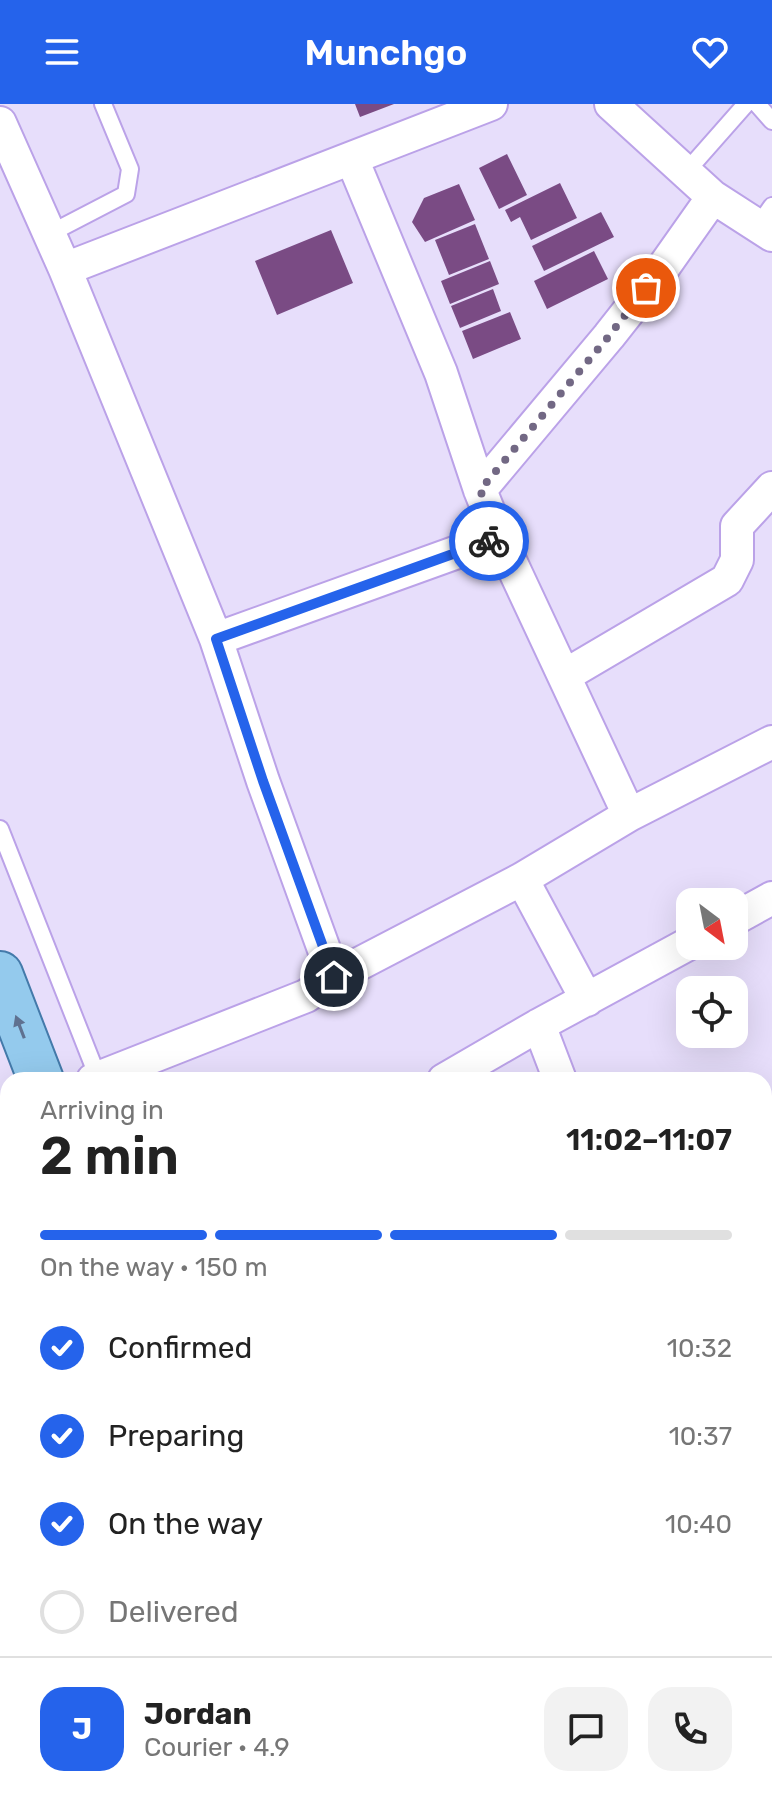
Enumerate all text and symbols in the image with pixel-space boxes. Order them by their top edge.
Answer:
icon: menu [40,30,84,74]
icon: heart [688,30,732,74]
text: Munchgo [304,31,468,74]
pin [612,254,680,322]
icon: bag [624,266,668,310]
courier [449,501,529,581]
icon: bike [467,519,511,563]
north arrow [676,888,748,960]
map controls [676,888,748,1048]
pin [300,943,368,1011]
icon: home [312,955,356,999]
button: locate [676,976,748,1048]
one-way arrow [13,1015,26,1039]
text: Arriving in [40,1095,164,1126]
text: 11:02–11:07 [566,1122,732,1158]
text: 2 min [40,1125,179,1187]
text: On the way · 150 m [40,1252,268,1283]
icon: check [40,1326,84,1370]
text: Confirmed [108,1330,252,1366]
text: 10:32 [667,1333,732,1364]
icon: check [40,1414,84,1458]
text: Preparing [108,1418,244,1454]
text: 10:37 [669,1421,732,1452]
icon: check [40,1502,84,1546]
text: On the way [108,1506,263,1542]
text: 10:40 [665,1509,732,1540]
text: Delivered [108,1594,239,1630]
button: chat [544,1687,628,1771]
button: phone [648,1687,732,1771]
text: Jordan [144,1696,252,1732]
text: J [72,1711,92,1747]
text: Courier · 4.9 [144,1732,290,1763]

